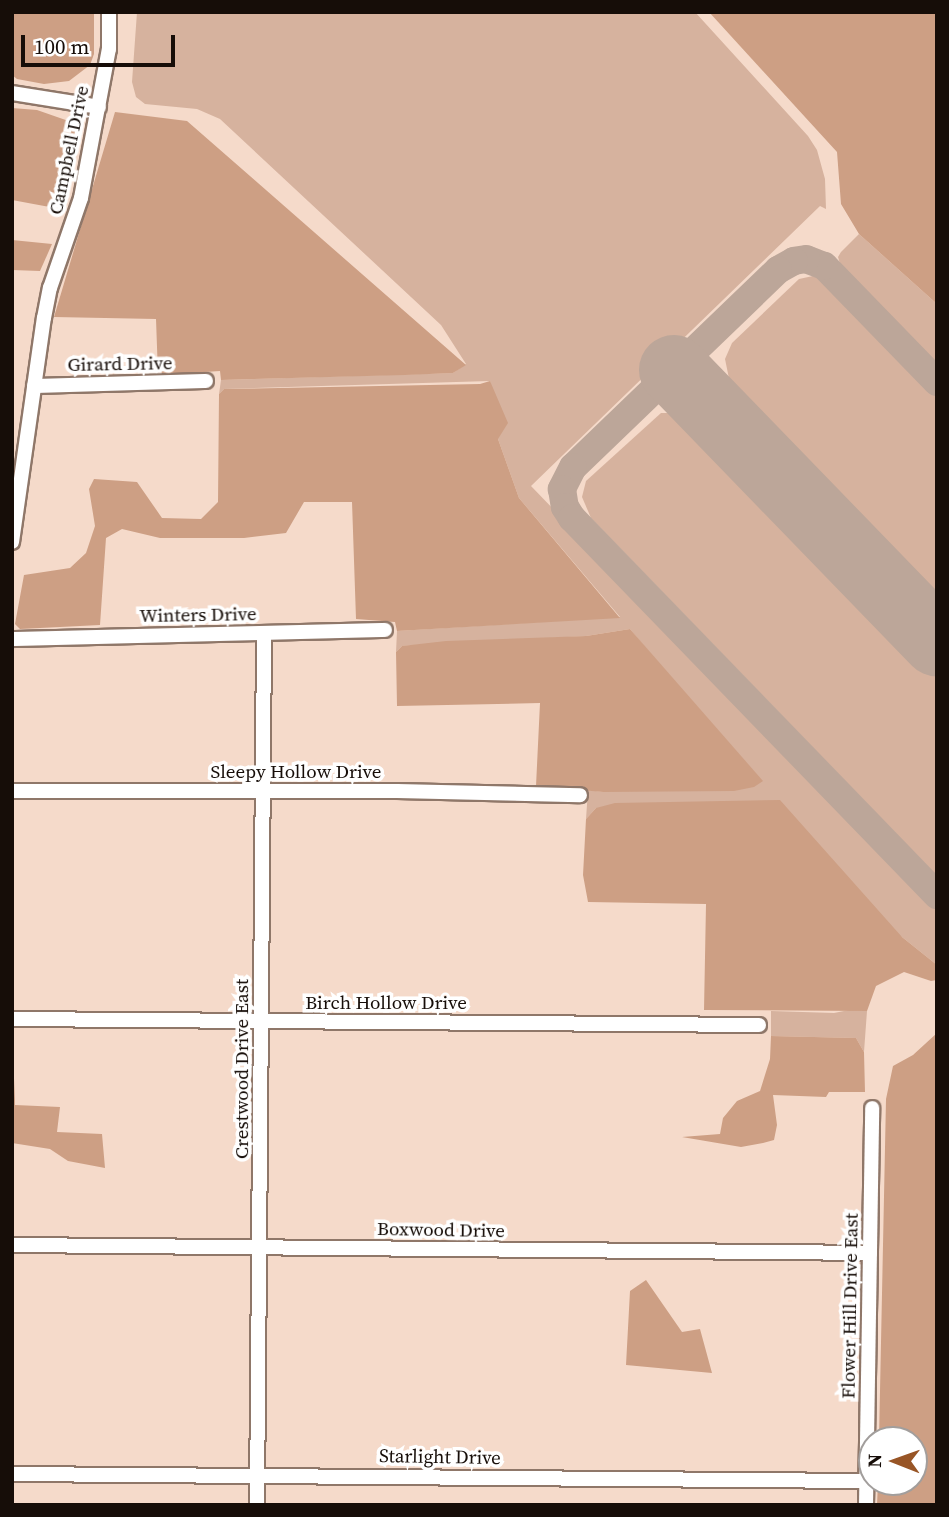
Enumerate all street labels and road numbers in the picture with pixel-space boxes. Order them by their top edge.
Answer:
street label: Campbell Drive [44,83,94,217]
street label: Girard Drive [67,352,173,376]
street label: Winters Drive [139,603,257,627]
street label: Sleepy Hollow Drive [211,761,381,783]
street label: Crestwood Drive East [231,979,253,1159]
street label: Birch Hollow Drive [305,992,467,1014]
street label: Flower Hill Drive East [837,1213,863,1399]
street label: Boxwood Drive [377,1217,505,1243]
street label: Starlight Drive [379,1445,501,1469]

